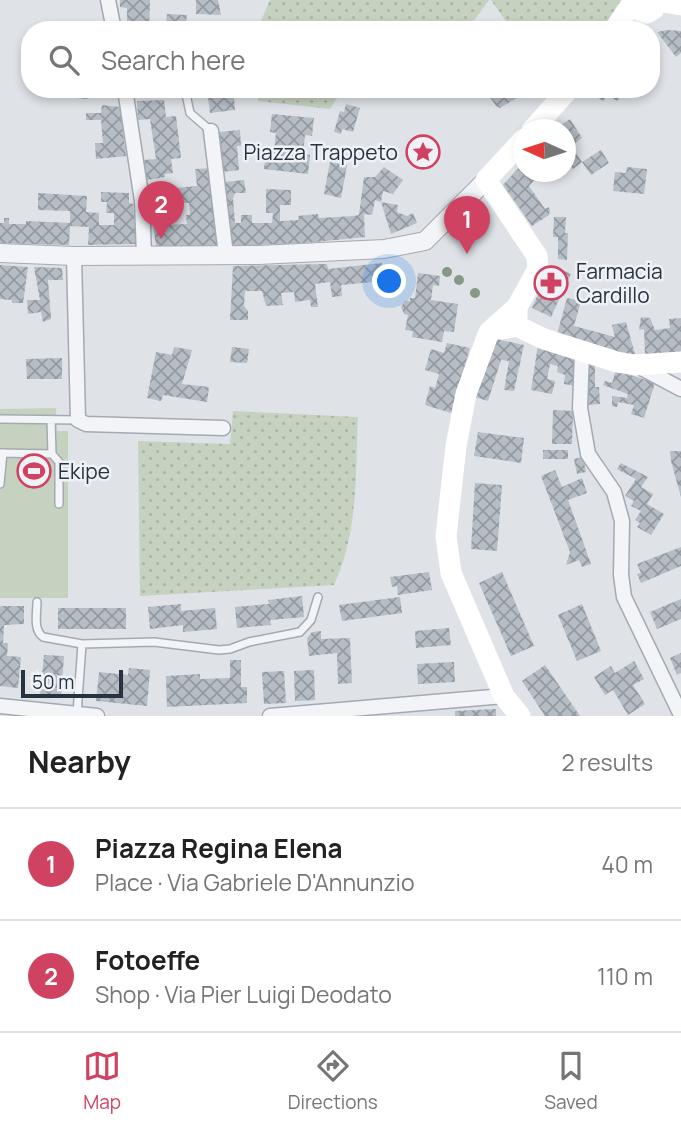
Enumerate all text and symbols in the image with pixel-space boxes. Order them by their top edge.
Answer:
search box [21,21,660,98]
icon: search [45,41,83,79]
text: Search here [101,42,246,78]
north arrow [513,119,576,182]
place icon: Piazza Trappeto [404,133,442,171]
place label: Piazza Trappeto [243,138,398,166]
pin: 2 [138,181,184,239]
pin: 1 [444,196,490,254]
place label: Farmacia Cardillo [576,257,663,309]
your location [372,264,406,298]
pharmacy icon: Farmacia Cardillo [532,264,570,302]
sports icon: Ekipe [15,452,53,490]
place label: Ekipe [58,457,110,485]
scale bar [21,667,122,699]
text: 50 m [32,669,74,695]
text: Nearby [28,741,131,782]
text: 2 results [561,746,653,778]
text: Piazza Regina Elena [95,830,343,866]
text: 1 [46,848,56,880]
text: 40 m [601,848,653,880]
text: Place · Via Gabriele D'Annunzio [95,866,415,898]
text: Fotoeffe [95,942,200,978]
text: 2 [44,960,58,992]
text: 110 m [597,960,653,992]
text: Shop · Via Pier Luigi Deodato [95,978,392,1010]
tab: Map [83,1047,121,1115]
tab: Directions [288,1047,378,1115]
tab: Saved [544,1047,598,1115]

